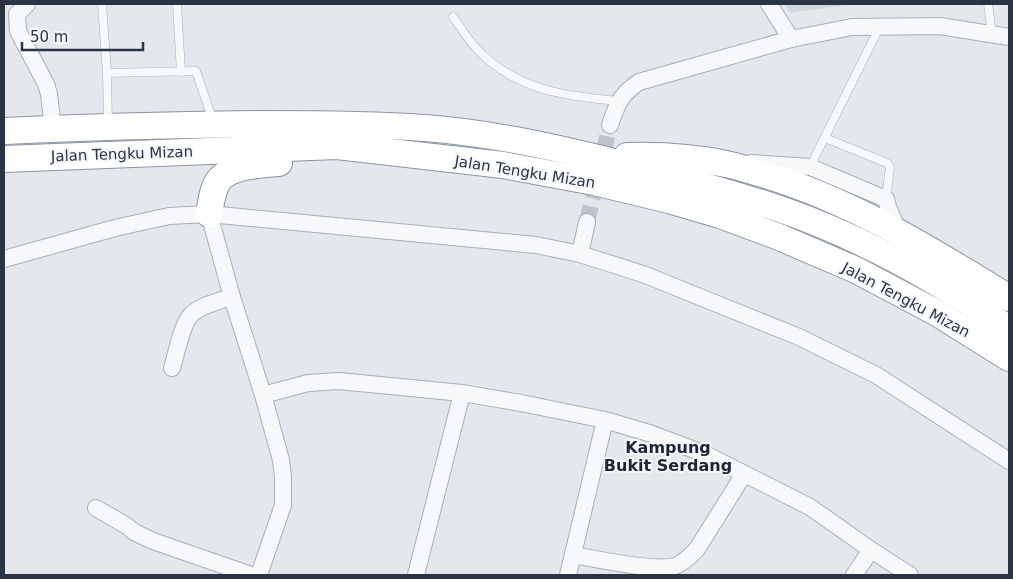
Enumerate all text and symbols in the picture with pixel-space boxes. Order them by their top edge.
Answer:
scale bar [22,20,144,52]
text: 50 m [30,28,68,46]
street label: Jalan Tengku Mizan [50,143,193,166]
street label: Jalan Tengku Mizan [452,152,597,192]
street label: Jalan Tengku Mizan [838,258,973,341]
district label: Kampung Bukit Serdang [604,438,732,475]

